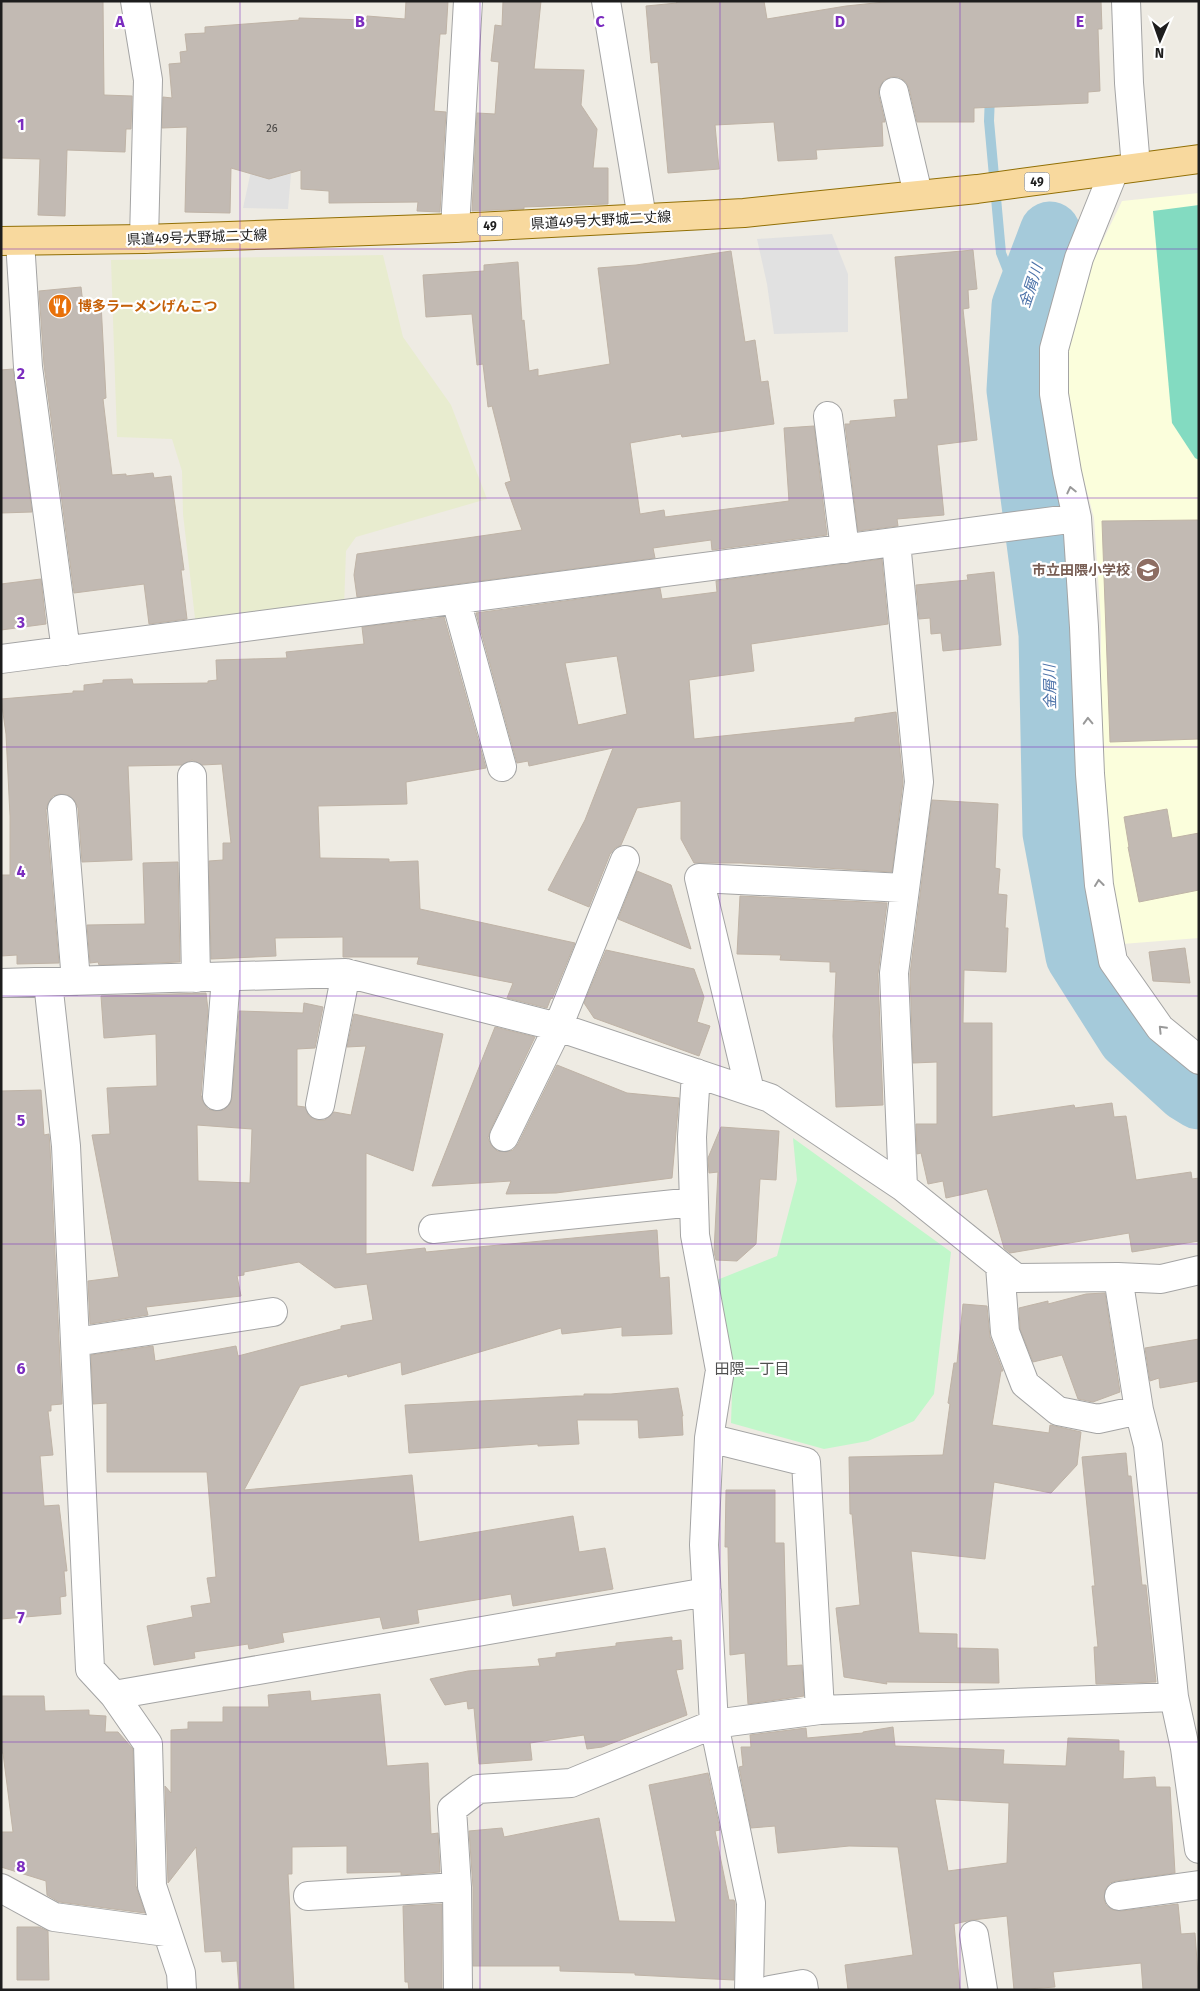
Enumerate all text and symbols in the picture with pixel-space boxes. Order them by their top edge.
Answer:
text: A [114,12,125,31]
text: B [355,12,365,31]
text: C [595,12,605,31]
text: D [835,12,845,31]
text: E [1076,12,1084,31]
north arrow [1135,15,1185,65]
text: N [1155,44,1165,61]
text: 1 [17,115,25,134]
house number: 26 [266,122,278,135]
road number: 49 [1024,172,1050,192]
street label: 県道49号大野城二丈線 [530,208,672,233]
road number: 49 [478,217,502,236]
street label: 県道49号大野城二丈線 [126,227,268,248]
water label: 金屑川 [1015,260,1047,310]
restaurant icon: 博多ラーメンげんこつ [47,293,73,319]
place label: 博多ラーメンげんこつ [78,298,217,315]
text: 2 [17,364,25,383]
one-way arrow [1066,485,1077,494]
school or university icon: 市立田隈小学校 [1135,557,1161,583]
place label: 市立田隈小学校 [1032,562,1130,579]
text: 3 [16,613,25,632]
water label: 金屑川 [1041,662,1059,710]
one-way arrow [1083,717,1094,725]
text: 4 [16,862,26,881]
one-way arrow [1094,879,1105,887]
one-way arrow [1159,1026,1168,1035]
text: 5 [17,1111,26,1130]
text: 6 [16,1359,26,1378]
district label: 田隈一丁目 [714,1360,790,1378]
text: 7 [17,1608,25,1627]
text: 8 [16,1857,26,1876]

